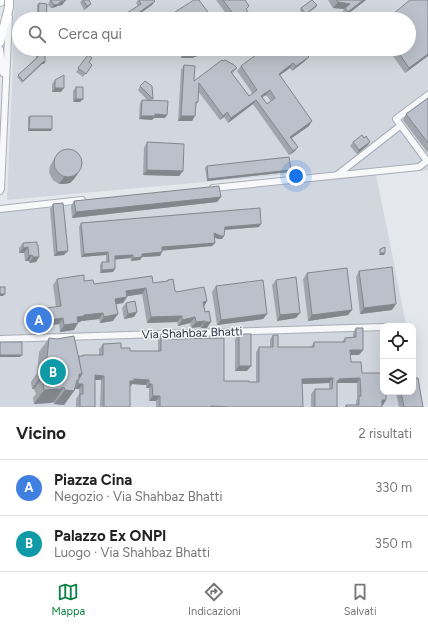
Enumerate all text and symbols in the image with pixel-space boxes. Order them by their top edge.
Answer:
search box [12,12,416,56]
icon: search [26,23,48,45]
text: Cerca qui [58,25,122,43]
your location [286,166,306,186]
pin: A [26,305,52,335]
map controls [380,323,416,395]
button: locate [380,323,416,359]
street label: Via Shahbaz Bhatti [141,324,243,342]
pin: B [40,357,66,387]
button: layers [380,359,416,395]
text: Vicino [16,423,66,443]
text: 2 risultati [358,426,412,441]
text: Piazza Cina [54,471,132,489]
text: A [24,480,34,495]
text: 330 m [375,480,412,495]
text: Negozio · Via Shahbaz Bhatti [54,489,223,504]
text: Palazzo Ex ONPI [54,527,166,545]
text: B [25,536,33,551]
text: 350 m [375,536,412,551]
text: Luogo · Via Shahbaz Bhatti [54,545,210,560]
tab: Mappa [52,581,85,618]
tab: Indicazioni [188,581,241,618]
tab: Salvati [344,581,376,618]

